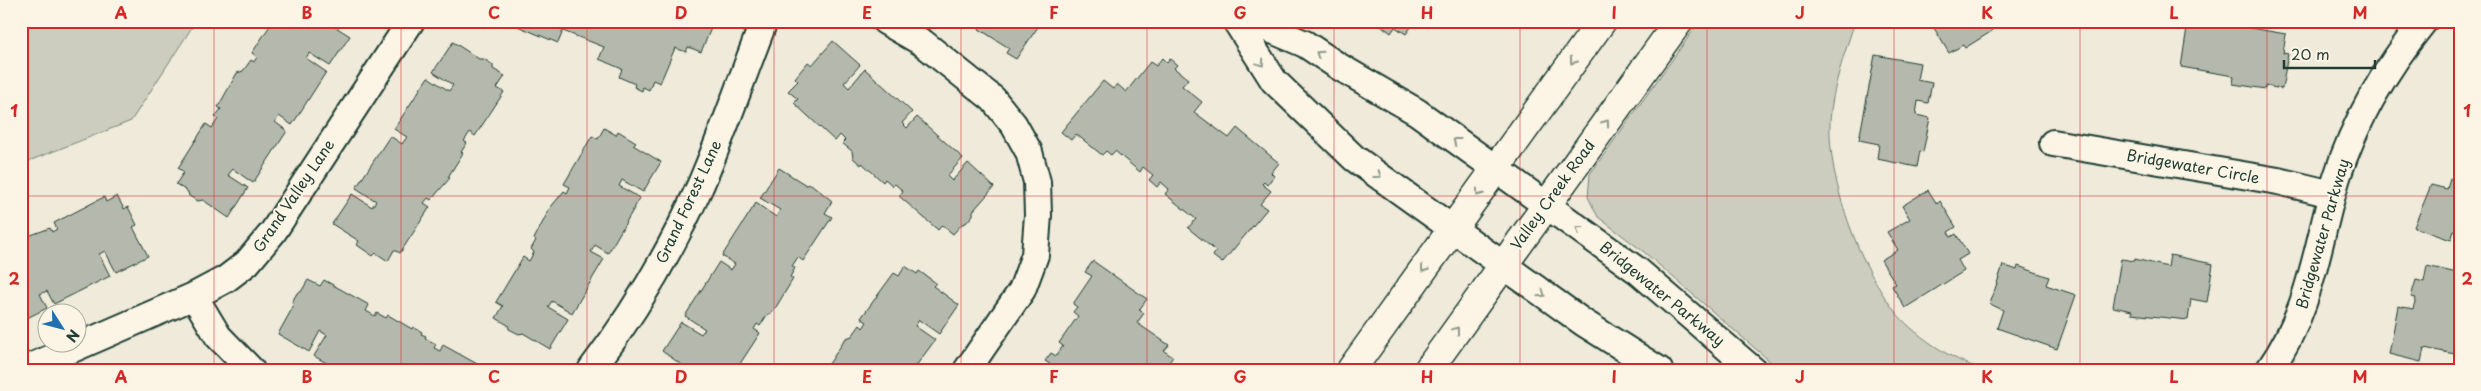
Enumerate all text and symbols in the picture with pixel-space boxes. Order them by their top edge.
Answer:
text: A [115,0,128,24]
text: B [302,0,313,24]
text: C [488,0,500,24]
text: D [675,0,687,24]
text: E [862,0,872,24]
text: F [1049,0,1059,24]
text: G [1233,0,1247,24]
text: H [1421,0,1433,24]
text: I [1611,0,1617,24]
text: J [1795,0,1805,24]
text: K [1981,0,1993,24]
text: L [2169,0,2179,24]
text: M [2352,0,2368,24]
scale bar [2284,38,2375,70]
text: 20 m [2291,42,2330,65]
one-way arrow [1315,51,1325,60]
one-way arrow [1570,55,1579,65]
one-way arrow [1255,57,1264,67]
text: 1 [10,98,18,122]
text: 1 [2463,98,2471,122]
one-way arrow [1600,120,1608,129]
street label: Grand Valley Lane [246,134,339,256]
street label: Valley Creek Road [1504,134,1600,254]
street label: Grand Forest Lane [649,136,726,267]
one-way arrow [1452,138,1462,147]
street label: Bridgewater Circle [2125,142,2262,189]
street label: Bridgewater Parkway [2289,156,2354,311]
one-way arrow [1372,169,1382,178]
one-way arrow [1476,187,1485,197]
one-way arrow [1575,226,1585,235]
street label: Bridgewater Parkway [1595,235,1731,351]
one-way arrow [1421,263,1430,273]
text: 2 [8,266,20,290]
text: 2 [2461,266,2473,290]
one-way arrow [1537,288,1546,297]
north arrow [38,304,88,354]
text: N [61,325,85,347]
one-way arrow [1450,326,1459,336]
text: A [115,364,128,388]
text: B [302,364,313,388]
text: C [488,364,500,388]
text: D [675,364,687,388]
text: E [862,364,872,388]
text: F [1049,364,1059,388]
text: G [1233,364,1247,388]
text: H [1421,364,1433,388]
text: I [1611,364,1617,388]
text: J [1795,364,1805,388]
text: K [1981,364,1993,388]
text: L [2169,364,2179,388]
text: M [2352,364,2368,388]

